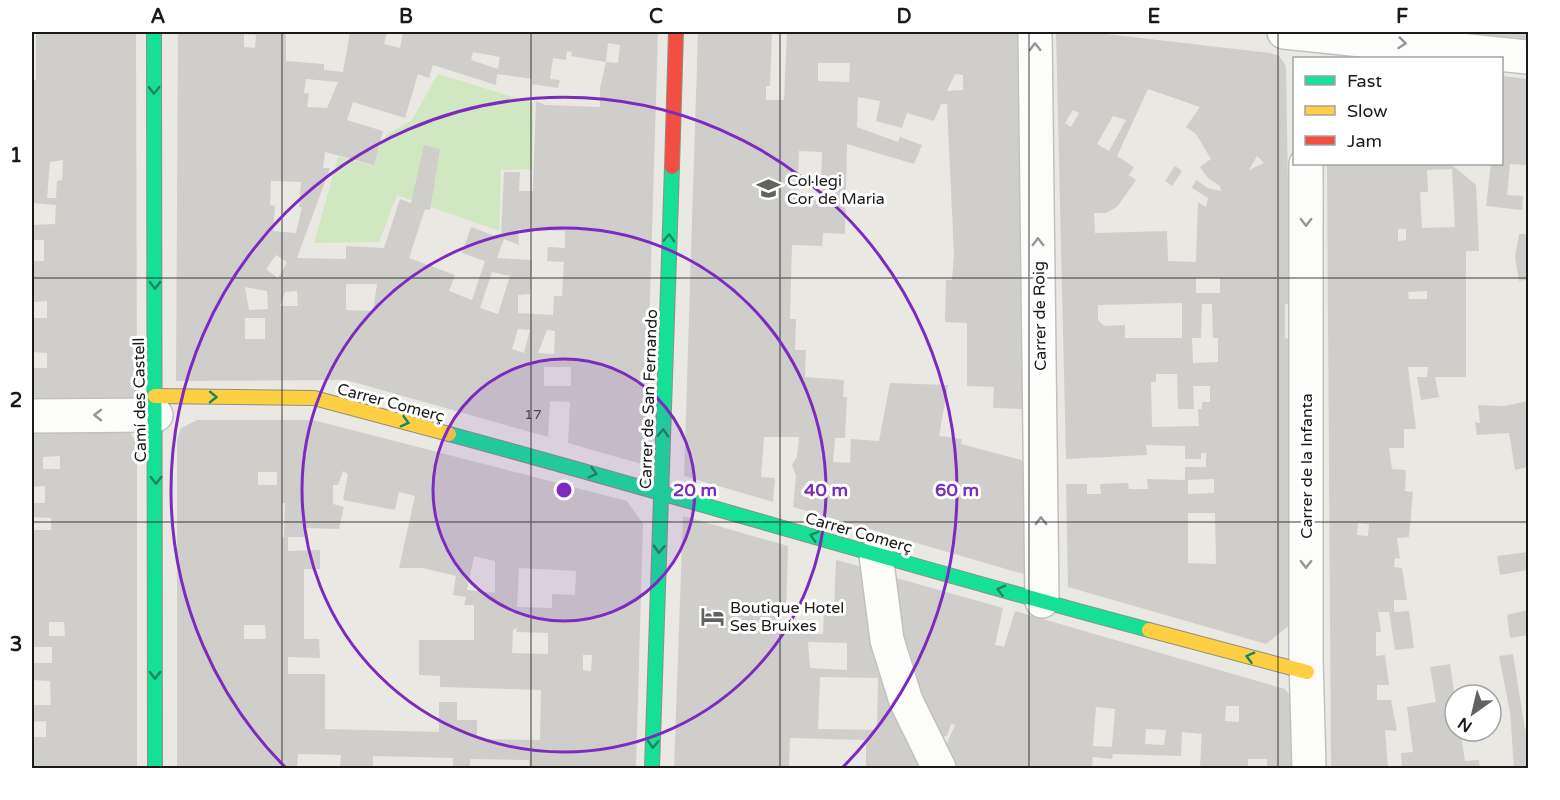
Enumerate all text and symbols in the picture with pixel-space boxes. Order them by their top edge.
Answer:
text: A [151,5,166,29]
text: B [399,5,413,29]
text: C [649,5,663,29]
text: D [896,5,912,29]
text: E [1148,5,1161,29]
text: F [1396,5,1408,29]
one-way arrow [1398,36,1407,49]
one-way arrow [1029,43,1042,52]
legend [1293,57,1503,165]
text: Fast [1347,70,1382,92]
one-way arrow [148,85,160,94]
text: Slow [1347,100,1388,122]
text: Jam [1347,130,1382,152]
text: 1 [10,144,22,168]
place label: Col·legi Cor de Maria [787,171,885,209]
school or university icon: Col·legi Cor de Maria [756,176,782,202]
one-way arrow [1300,217,1312,226]
one-way arrow [663,233,676,242]
one-way arrow [1032,238,1044,247]
street label: Carrer de Roig [1029,261,1051,371]
one-way arrow [149,280,161,289]
street label: Carrer de San Fernando [636,309,662,489]
street label: Camí des Castell [129,337,151,462]
street label: Carrer Comerç [335,379,447,427]
text: 2 [10,389,22,413]
one-way arrow [209,390,218,403]
street label: Carrer de la Infanta [1297,393,1317,539]
house number: 17 [524,406,542,423]
one-way arrow [93,409,102,421]
one-way arrow [400,415,410,428]
one-way arrow [657,428,669,437]
one-way arrow [587,466,598,478]
one-way arrow [150,475,162,484]
text: 20 m [673,479,717,501]
text: 40 m [804,479,848,501]
text: 60 m [935,479,979,501]
centre of rings [554,480,574,500]
street label: Carrer Comerç [803,508,914,558]
one-way arrow [1035,517,1047,526]
one-way arrow [809,531,819,543]
one-way arrow [653,545,666,554]
one-way arrow [1300,559,1312,568]
one-way arrow [996,585,1006,598]
place label: Boutique Hotel Ses Bruixes [730,598,844,636]
hotel icon: Boutique Hotel Ses Bruixes [699,603,725,629]
text: 3 [10,633,22,657]
one-way arrow [1245,651,1255,664]
one-way arrow [149,670,161,679]
north arrow [1443,683,1503,743]
text: N [1454,713,1476,736]
one-way arrow [647,740,659,749]

